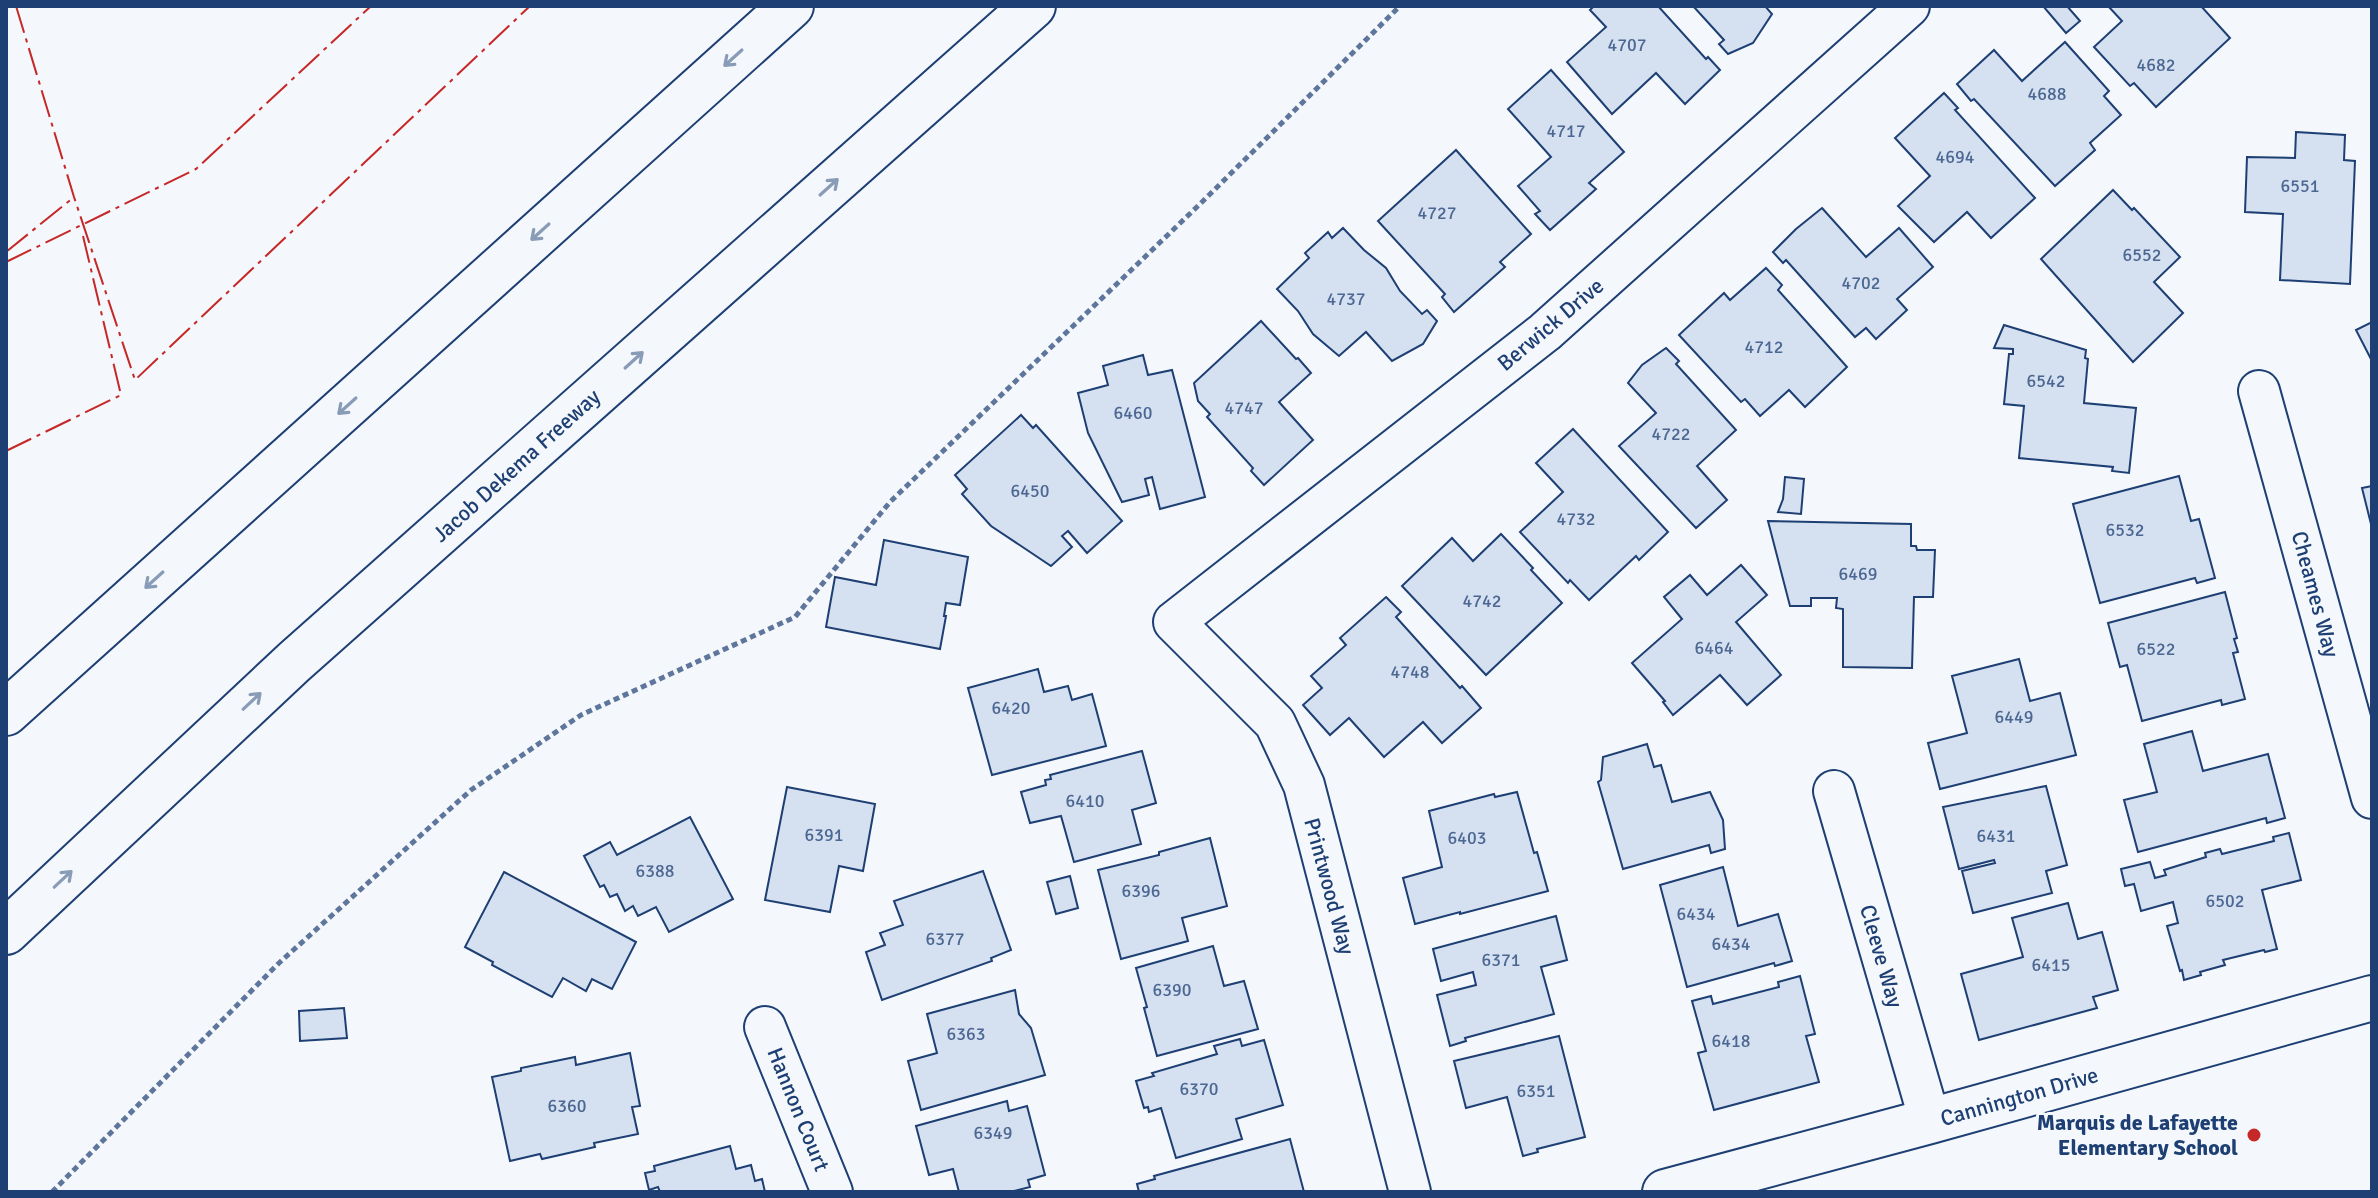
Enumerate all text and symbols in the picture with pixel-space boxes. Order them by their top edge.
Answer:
house number: 4707 [1608,34,1646,56]
one-way arrow [724,49,744,67]
house number: 4682 [2137,54,2175,76]
house number: 4688 [2028,83,2066,105]
house number: 4717 [1547,120,1585,142]
house number: 4694 [1936,146,1975,168]
house number: 6551 [2281,175,2319,197]
one-way arrow [818,179,838,197]
house number: 4727 [1418,202,1456,224]
one-way arrow [531,223,551,241]
house number: 6552 [2123,244,2161,266]
street label: Berwick Drive [1492,272,1609,377]
house number: 4702 [1842,272,1880,294]
house number: 4737 [1327,288,1365,310]
house number: 4712 [1745,336,1783,358]
one-way arrow [624,351,644,369]
house number: 6542 [2027,370,2065,392]
street label: Jacob Dekema Freeway [427,383,606,548]
one-way arrow [337,397,357,415]
house number: 4747 [1225,397,1263,419]
house number: 6460 [1114,402,1152,424]
house number: 4722 [1652,423,1690,445]
house number: 6450 [1011,480,1049,502]
house number: 4732 [1557,508,1595,530]
house number: 6532 [2106,519,2144,541]
street label: Cheames Way [2286,528,2345,661]
house number: 6469 [1839,563,1877,585]
one-way arrow [144,570,164,588]
house number: 4742 [1463,590,1501,612]
house number: 6464 [1695,637,1734,659]
house number: 6522 [2137,638,2175,660]
house number: 4748 [1391,661,1429,683]
one-way arrow [242,692,262,711]
house number: 6420 [992,697,1030,719]
house number: 6449 [1995,706,2033,728]
house number: 6410 [1066,790,1104,812]
street label: Printwood Way [1298,815,1361,958]
house number: 6391 [805,824,843,846]
house number: 6431 [1977,825,2015,847]
house number: 6403 [1448,827,1486,849]
house number: 6388 [636,860,674,882]
one-way arrow [53,869,73,888]
house number: 6396 [1122,880,1160,902]
house number: 6502 [2206,890,2244,912]
street label: Cleeve Way [1854,902,1909,1011]
house number: 6434 [1677,903,1716,925]
house number: 6377 [926,928,964,950]
house number: 6434 [1712,933,1751,955]
house number: 6371 [1482,949,1520,971]
house number: 6415 [2032,954,2070,976]
house number: 6390 [1153,979,1191,1001]
house number: 6363 [947,1023,985,1045]
house number: 6418 [1712,1030,1750,1052]
street label: Hannon Court [761,1043,836,1175]
street label: Cannington Drive [1937,1061,2101,1132]
house number: 6370 [1180,1078,1218,1100]
house number: 6351 [1517,1080,1555,1102]
house number: 6360 [548,1095,586,1117]
place label: Marquis de Lafayette Elementary School [2037,1109,2238,1161]
house number: 6349 [974,1122,1012,1144]
marker: Marquis de Lafayette Elementary School [2245,1126,2263,1144]

